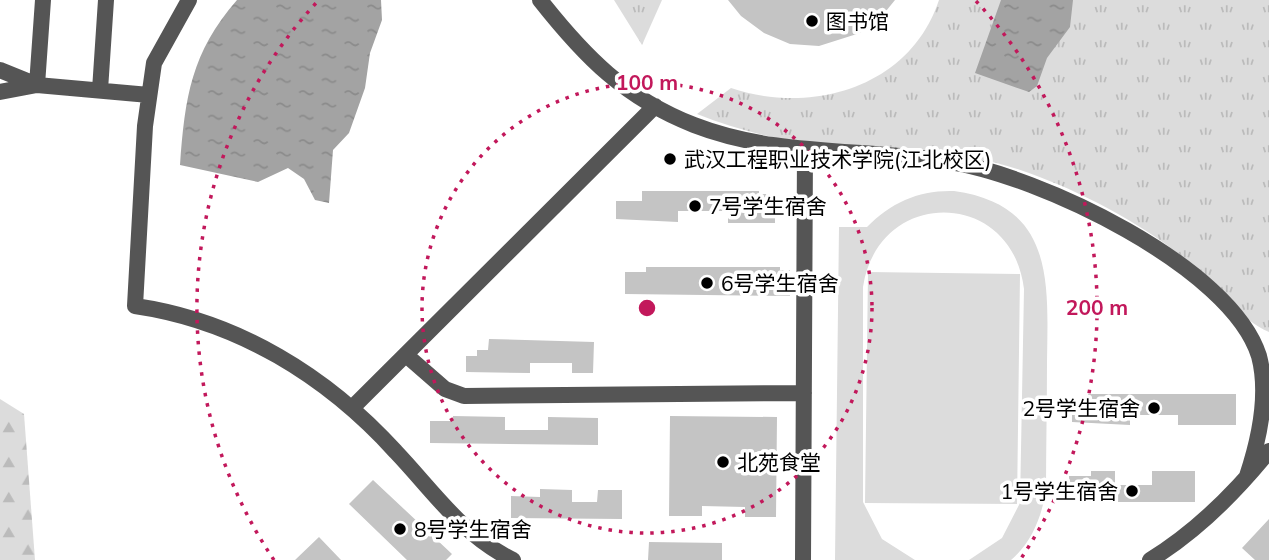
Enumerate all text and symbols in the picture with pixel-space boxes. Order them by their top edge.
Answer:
place label: 图书馆 [826,8,889,34]
marker: 图书馆 [804,13,820,29]
text: 100 m [616,69,678,95]
place label: 武汉工程职业技术学院(江北校区) [684,146,991,172]
marker: 武汉工程职业技术学院(江北校区) [662,151,678,167]
place label: 7号学生宿舍 [709,193,827,219]
marker: 7号学生宿舍 [687,198,703,214]
place label: 6号学生宿舍 [721,270,839,296]
marker: 6号学生宿舍 [699,275,715,291]
text: 200 m [1066,294,1128,320]
centre of rings [635,296,659,320]
place label: 2号学生宿舍 [1022,395,1140,421]
marker: 2号学生宿舍 [1146,400,1162,416]
place label: 北苑食堂 [737,449,821,475]
marker: 北苑食堂 [715,454,731,470]
place label: 1号学生宿舍 [1000,478,1118,504]
marker: 1号学生宿舍 [1124,483,1140,499]
place label: 8号学生宿舍 [414,516,532,542]
marker: 8号学生宿舍 [392,521,408,537]

